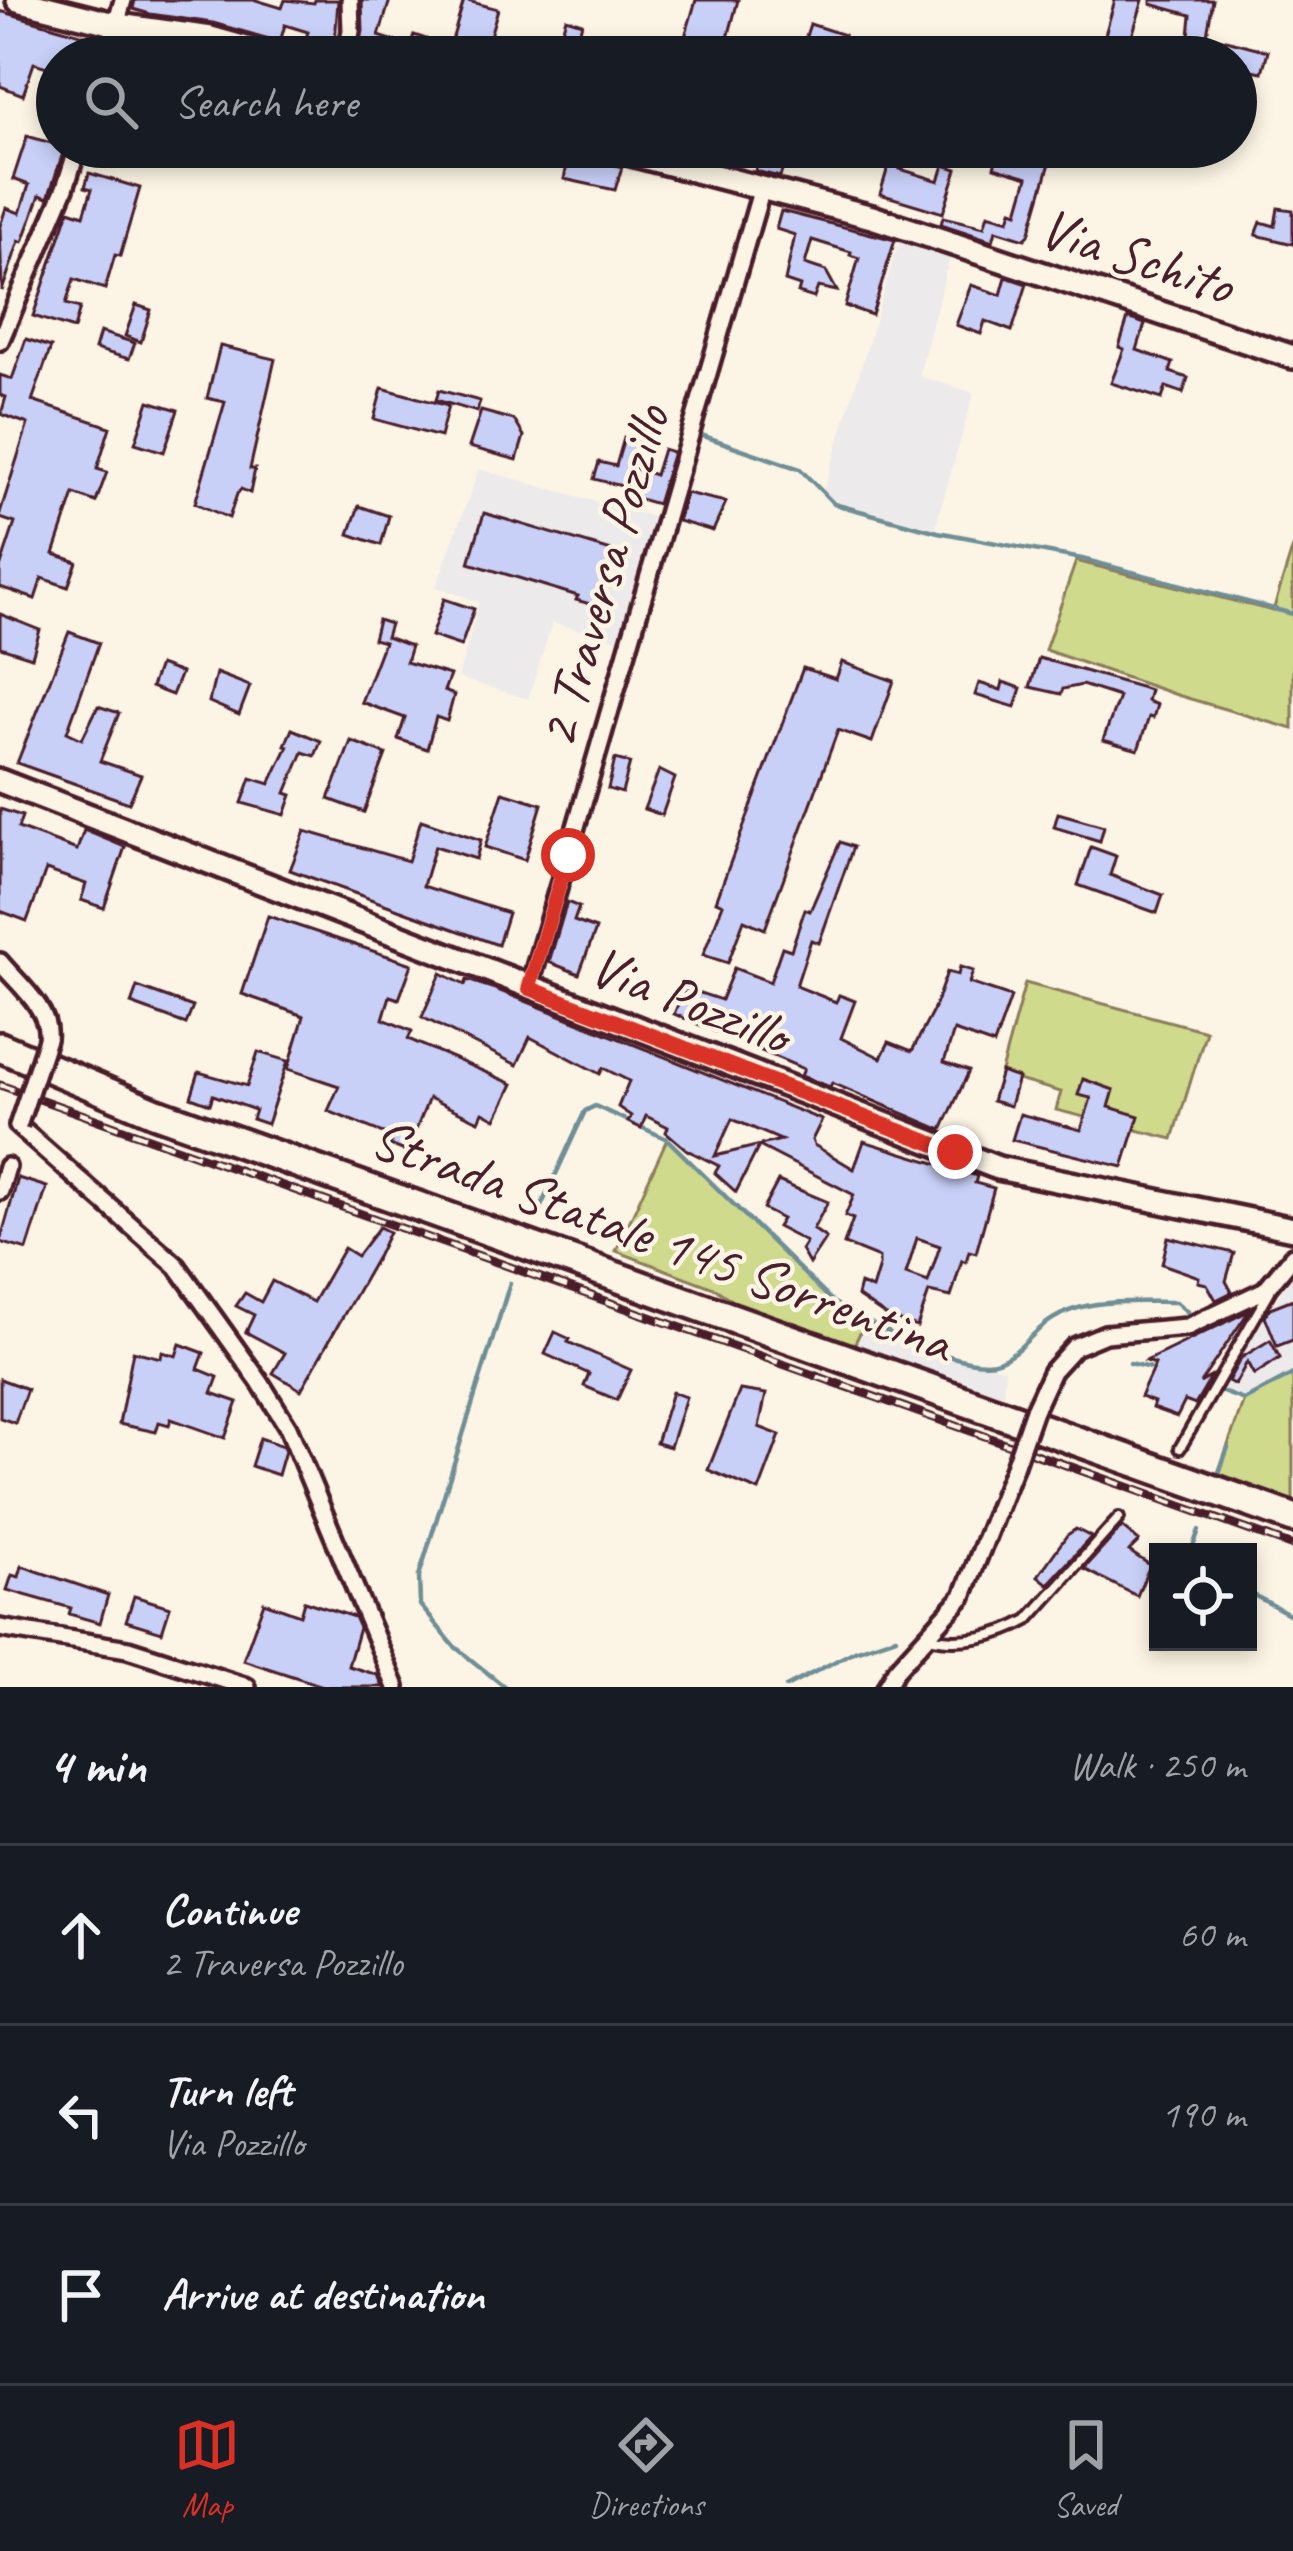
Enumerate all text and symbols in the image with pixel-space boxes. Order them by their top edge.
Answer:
search box [36,36,1257,168]
icon: search [78,69,144,135]
text: Search here [174,74,357,131]
street label: Via Schito [1031,191,1245,322]
street label: 2 Traversa Pozzillo [520,395,687,755]
route start [541,828,595,882]
street label: Via Pozzillo [580,929,805,1073]
street label: Strada Statale 145 Sorrentina [362,1101,965,1380]
route end [928,1125,982,1179]
map controls [1149,1543,1257,1651]
button: locate [1149,1543,1257,1651]
text: 4 min [48,1733,146,1797]
text: Walk · 250 m [1069,1741,1245,1790]
text: Continue [162,1882,296,1939]
icon: ahead [48,1902,114,1968]
text: 60 m [1179,1910,1245,1959]
text: 2 Traversa Pozzillo [162,1939,402,1988]
text: Turn left [162,2062,292,2119]
icon: left [48,2082,114,2148]
text: 190 m [1161,2090,1245,2139]
text: Via Pozzillo [162,2119,304,2168]
icon: arrive [48,2262,114,2328]
text: Arrive at destination [162,2266,484,2323]
tab: Map [174,2412,240,2526]
tab: Directions [589,2412,704,2526]
tab: Saved [1053,2412,1119,2526]

